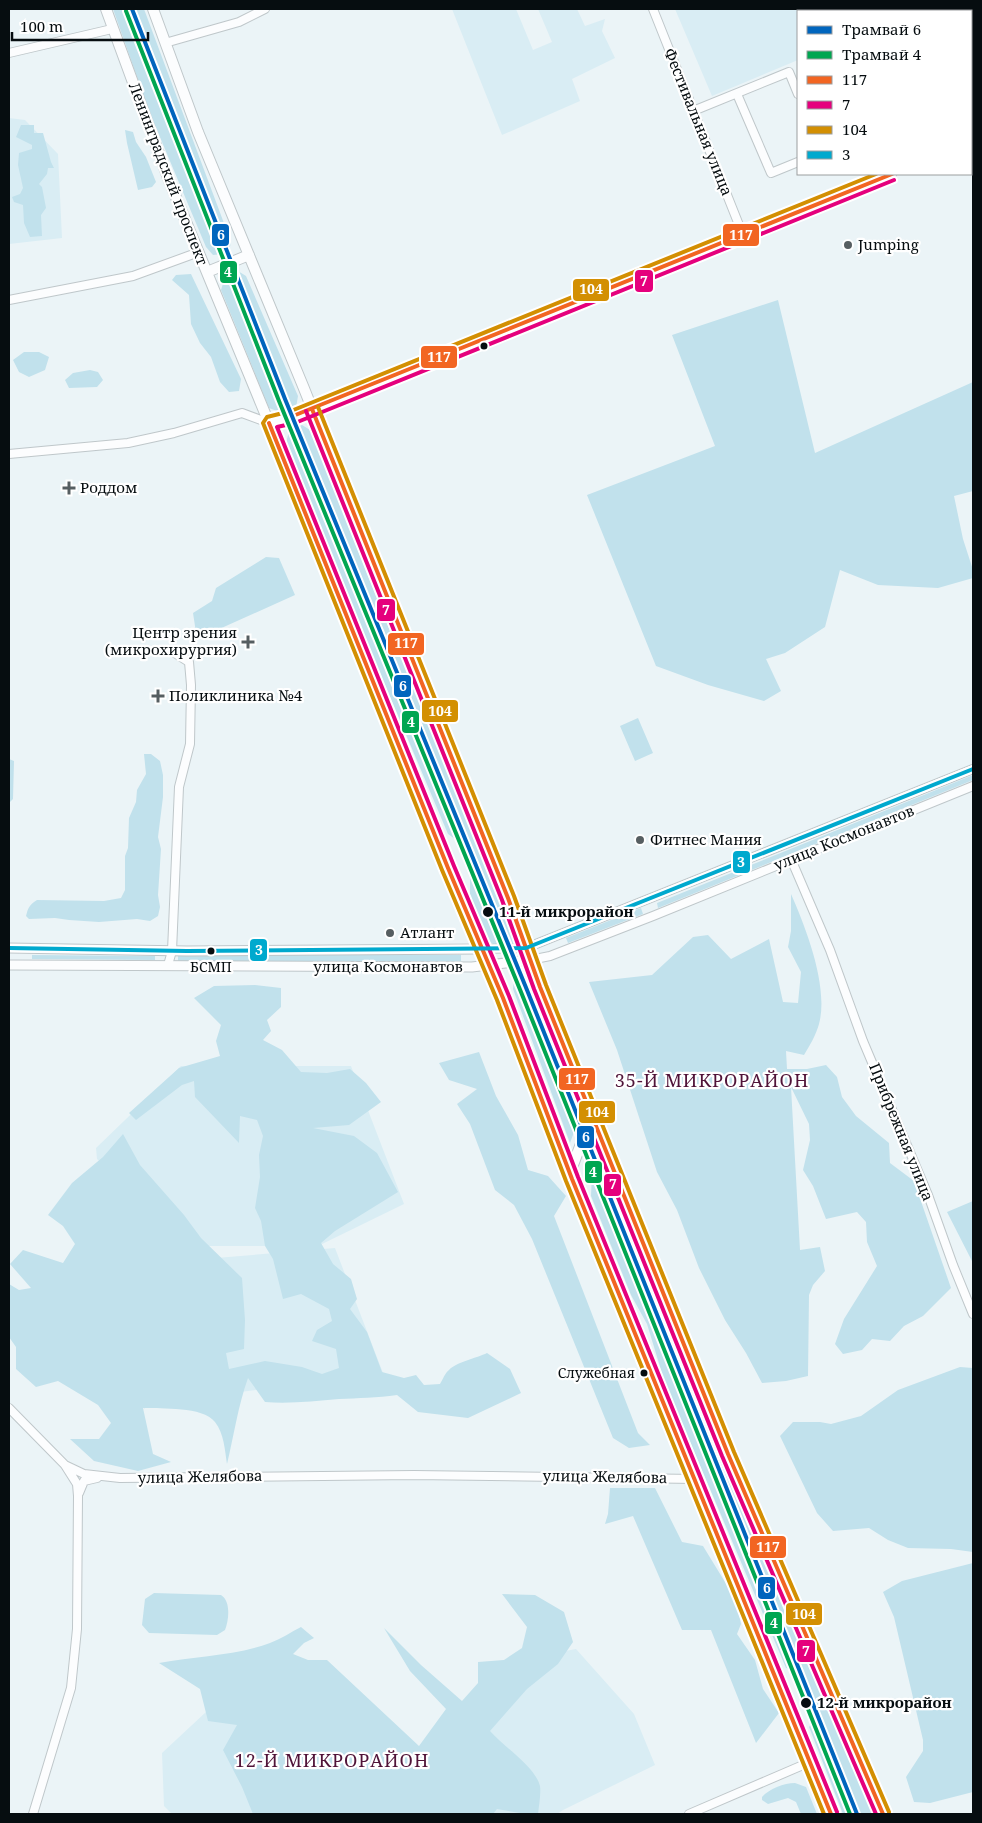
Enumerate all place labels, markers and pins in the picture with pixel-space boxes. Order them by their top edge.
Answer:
place label: Jumping [857,234,919,254]
marker: Jumping [842,239,854,251]
unlabelled marker [479,341,489,351]
place label: Роддом [80,477,137,497]
marker: Роддом [62,481,76,495]
place label: Центр зрения (микрохирургия) [105,622,237,659]
marker: Центр зрения (микрохирургия) [241,635,255,649]
place label: Поликлиника №4 [169,685,303,705]
marker: Поликлиника №4 [151,689,165,703]
place label: Фитнес Мания [650,829,762,849]
marker: Фитнес Мания [634,834,646,846]
place label: 11-й микрорайон [499,901,634,921]
marker: 11-й микрорайон [481,905,495,919]
place label: Атлант [400,922,454,942]
marker: Атлант [384,927,396,939]
marker: БСМП [206,946,216,956]
place label: БСМП [190,957,232,976]
place label: Служебная [558,1363,635,1382]
marker: Служебная [639,1368,649,1378]
place label: 12-й микрорайон [817,1692,952,1712]
marker: 12-й микрорайон [799,1696,813,1710]

